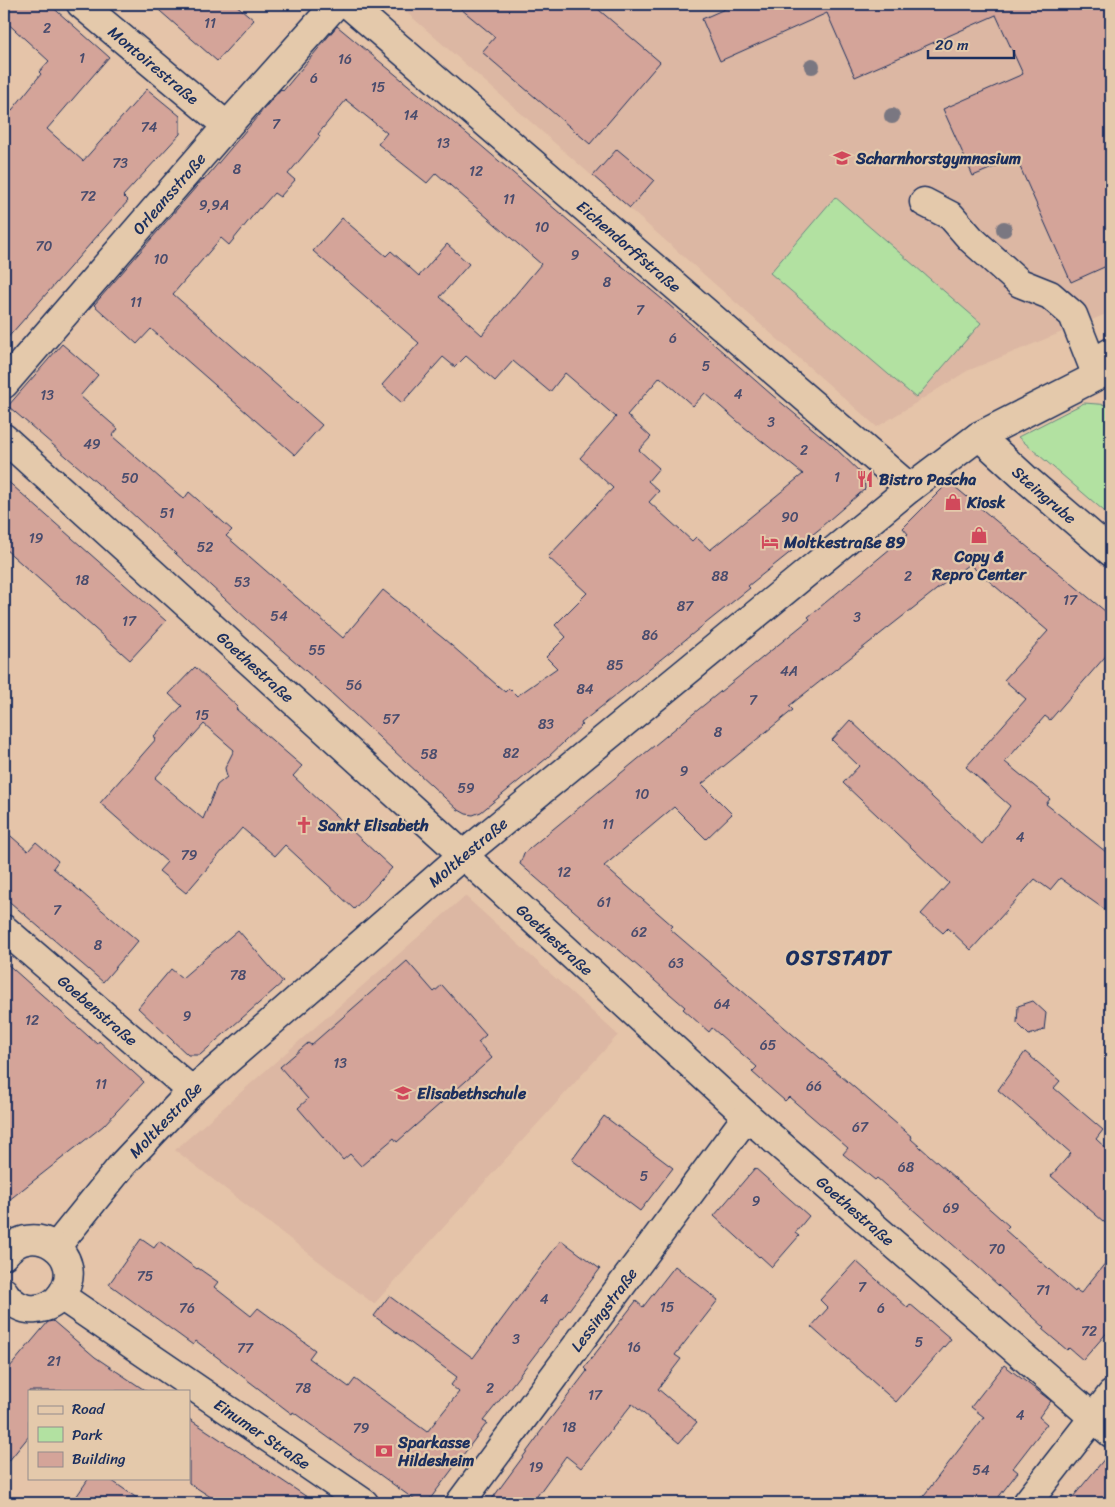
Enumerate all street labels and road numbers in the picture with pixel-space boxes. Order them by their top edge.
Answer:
street label: Montoirestraße [102,18,206,112]
street label: Orleansstraße [125,145,213,241]
street label: Eichendorffstraße [570,192,688,300]
street label: Steingrube [1005,458,1084,531]
street label: Goethestraße [210,623,301,710]
street label: Moltkestraße [421,809,514,894]
street label: Goethestraße [509,896,600,983]
street label: Goebenstraße [51,967,145,1053]
street label: Moltkestraße [121,1074,209,1165]
street label: Goethestraße [810,1168,902,1253]
street label: Lessingstraße [562,1261,645,1358]
street label: Einumer Straße [208,1390,317,1477]

